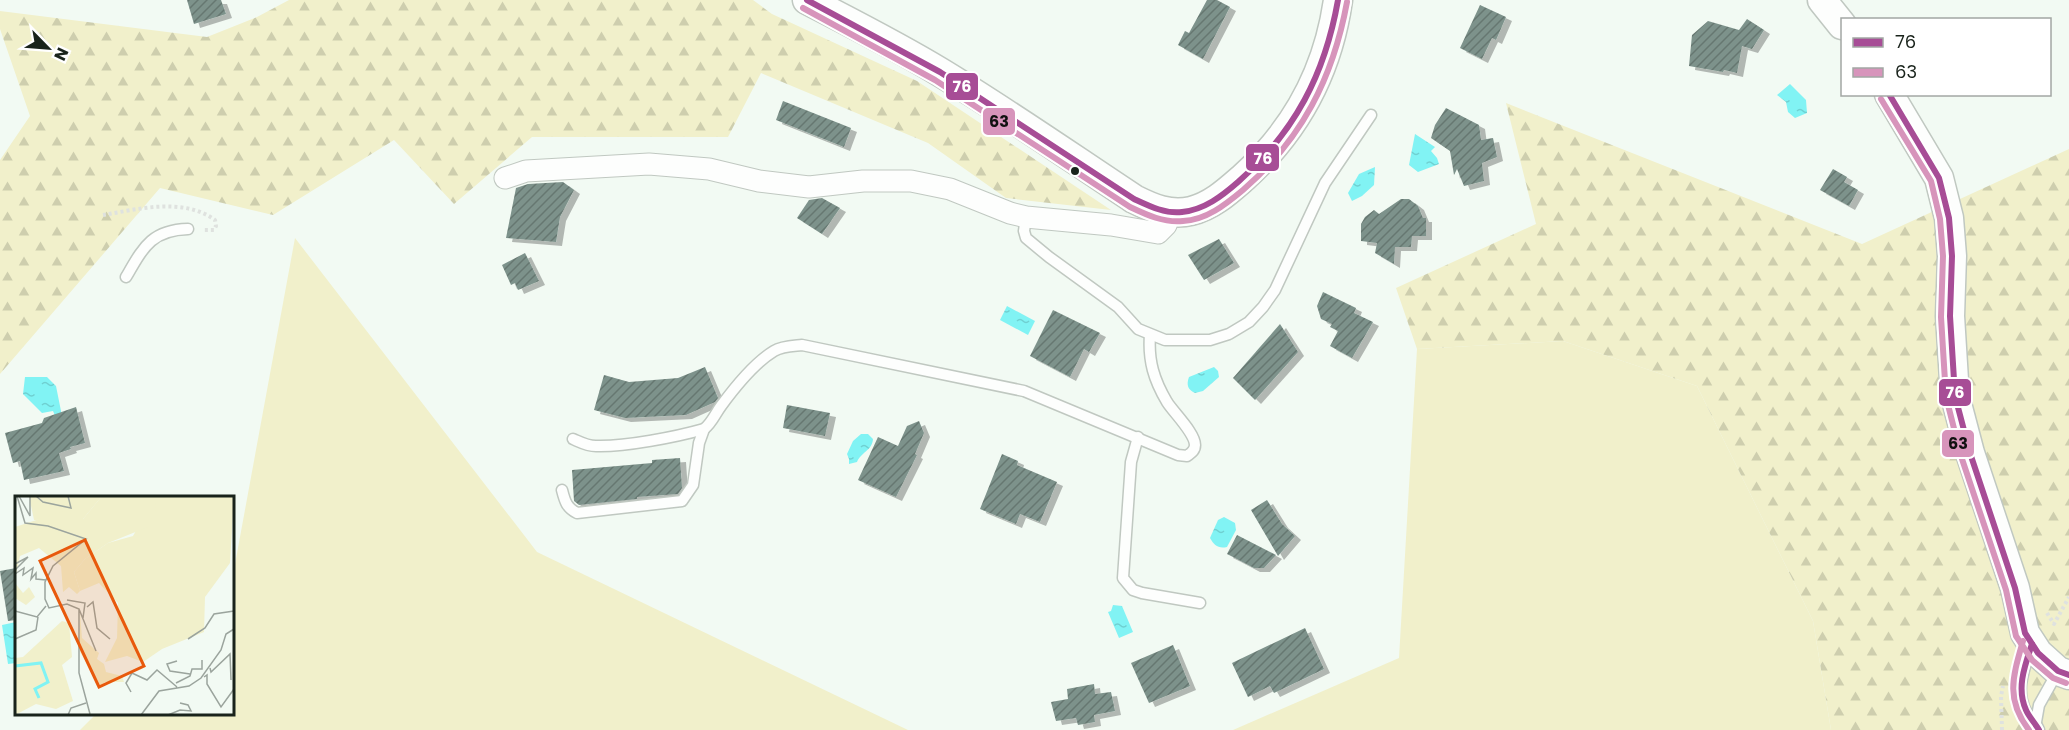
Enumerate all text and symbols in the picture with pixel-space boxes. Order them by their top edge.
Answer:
north arrow [18,18,78,78]
legend [1841,18,2051,96]
text: 76 [1895,29,1916,54]
text: N [48,44,74,64]
text: 63 [1895,59,1917,84]
line badge: 76 [945,72,979,101]
text: 76 [953,75,971,98]
line badge: 63 [982,107,1016,136]
text: 63 [989,110,1009,133]
line badge: 76 [1245,143,1280,172]
text: 76 [1254,147,1272,170]
unlabelled marker [1069,165,1081,177]
line badge: 76 [1938,378,1972,407]
text: 76 [1946,381,1964,404]
line badge: 63 [1941,429,1975,458]
text: 63 [1948,432,1968,455]
inset map [15,496,234,715]

